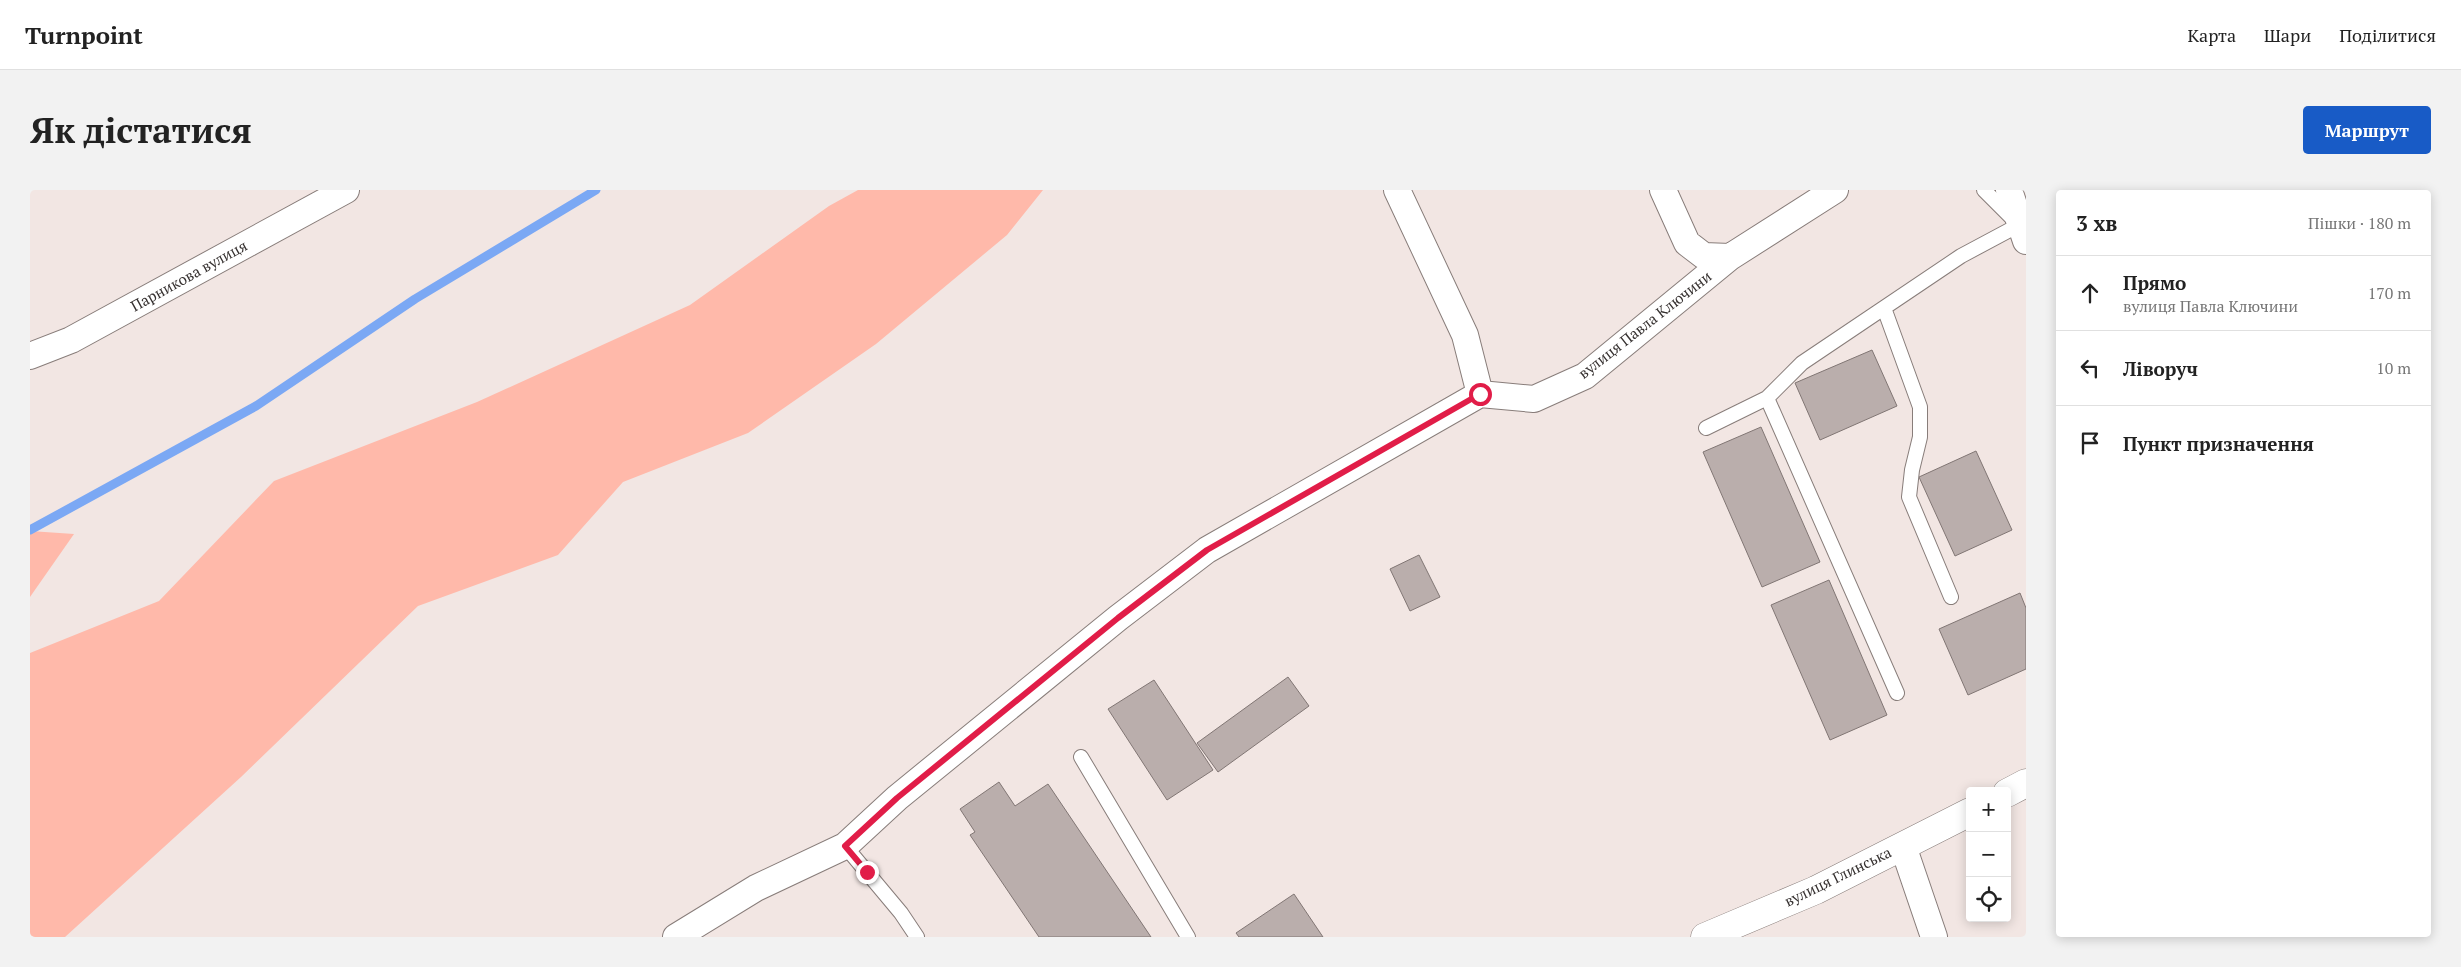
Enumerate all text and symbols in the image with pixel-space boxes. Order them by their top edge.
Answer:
text: Turnpoint [25,19,143,51]
text: Карта [2187,23,2236,47]
text: Шари [2264,23,2311,47]
text: Поділитися [2339,23,2436,47]
button: Маршрут [2303,106,2431,154]
text: Як дістатися [30,107,252,153]
text: 3 хв [2076,209,2117,237]
text: Пішки · 180 m [2308,212,2411,234]
street label: Парникова вулиця [127,235,250,315]
street label: вулиця Павла Ключини [1574,266,1715,383]
text: Прямо [2123,270,2186,295]
icon: ahead [2076,279,2104,307]
text: 170 m [2368,282,2411,304]
text: вулиця Павла Ключини [2123,295,2298,317]
icon: left [2076,354,2104,382]
text: Ліворуч [2123,356,2198,381]
text: 10 m [2376,357,2411,379]
route start [1469,383,1492,406]
icon: arrive [2076,429,2104,457]
text: Пункт призначення [2123,431,2314,456]
map controls [1966,787,2011,922]
button: + [1966,787,2011,832]
button: − [1966,832,2011,877]
street label: вулиця Глинська [1781,841,1895,911]
route end [856,861,879,884]
button: locate [1966,877,2011,922]

